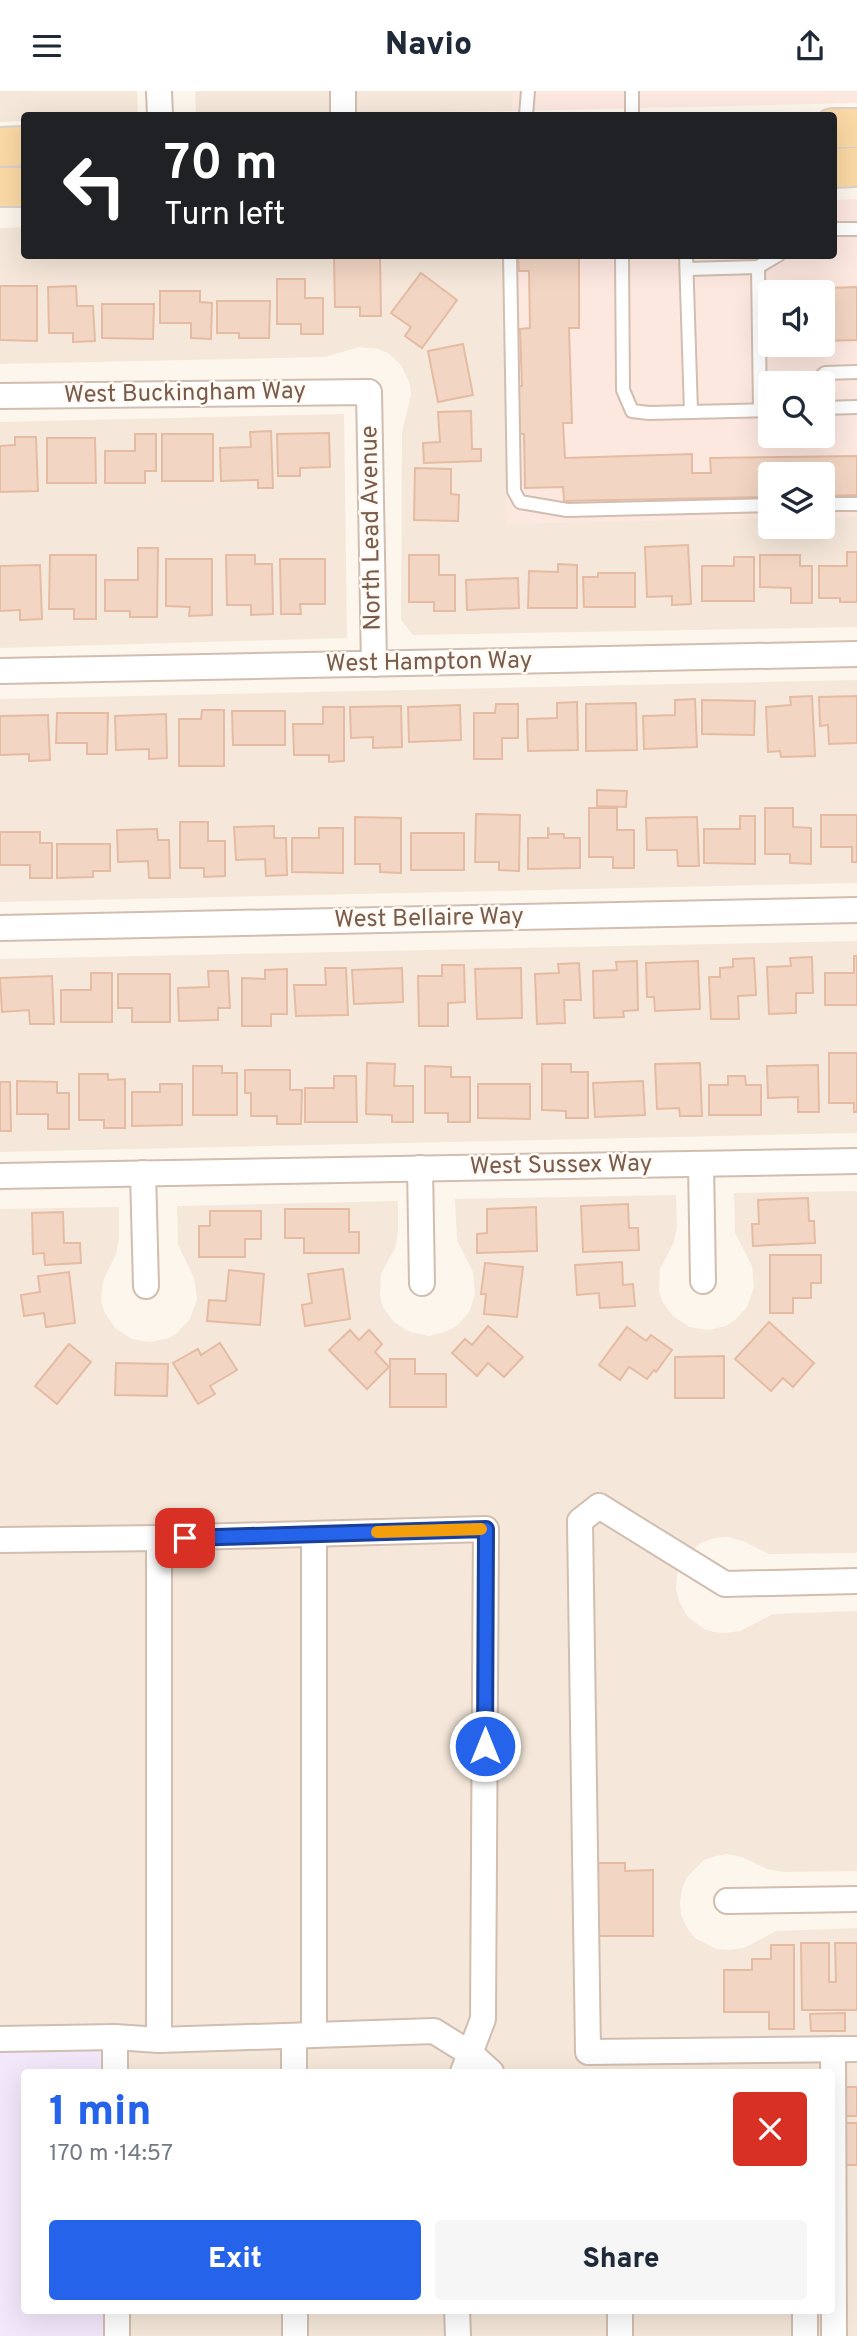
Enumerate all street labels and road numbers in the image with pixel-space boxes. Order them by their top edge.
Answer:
street label: West Buckingham Way [64,377,306,411]
street label: North Lead Avenue [355,425,389,631]
street label: West Hampton Way [325,646,533,680]
street label: West Bellaire Way [334,902,524,936]
street label: West Sussex Way [469,1149,653,1183]

